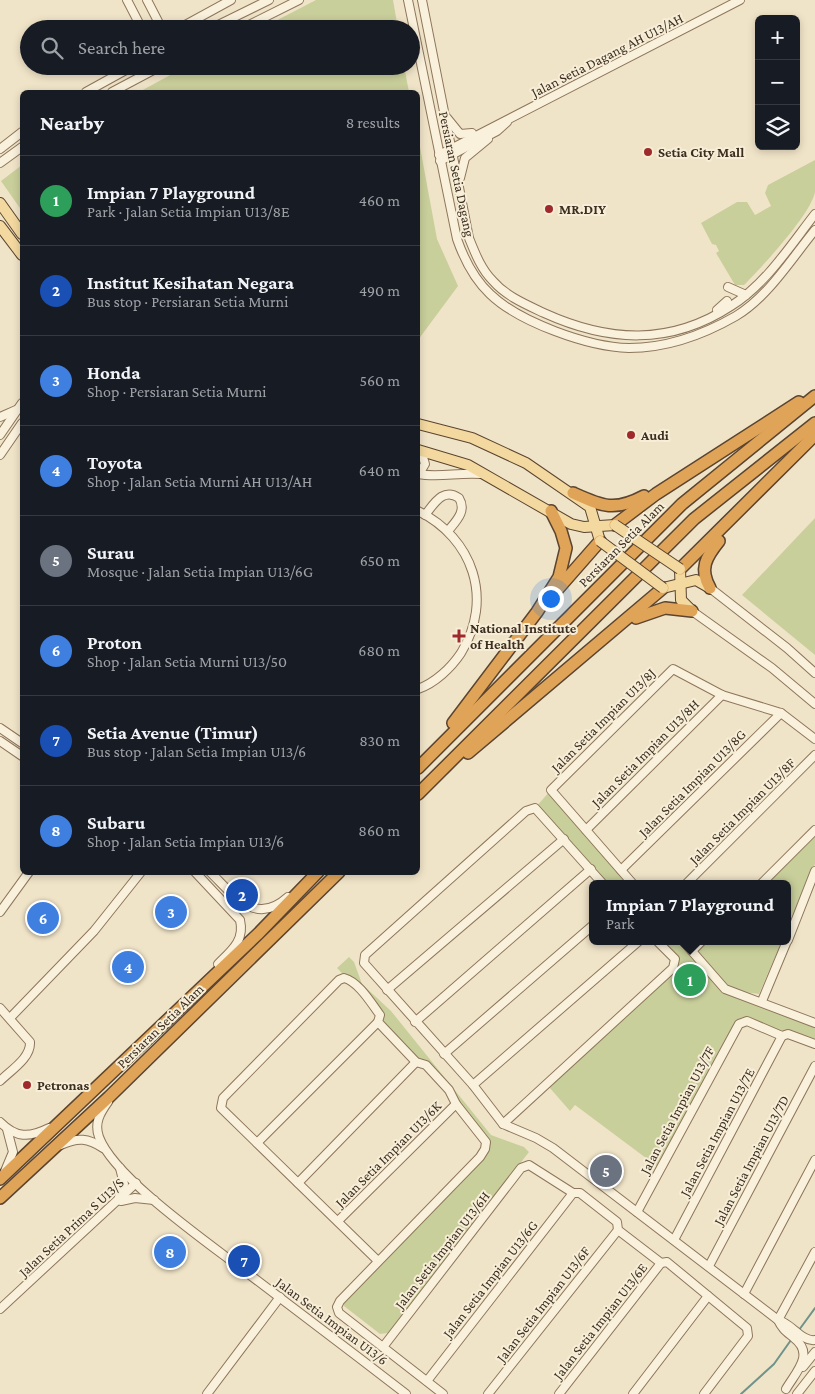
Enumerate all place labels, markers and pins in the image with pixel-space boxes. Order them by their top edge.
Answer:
place label: Setia City Mall [658,144,744,160]
marker: Setia City Mall [642,146,654,158]
place label: MR.DIY [559,201,606,217]
marker: MR.DIY [543,203,555,215]
place label: Audi [640,427,669,443]
marker: Audi [625,429,637,441]
place label: National Institute of Health [470,620,577,652]
marker: National Institute of Health [452,629,466,643]
pin: 2 [226,876,258,914]
pin: 3 [155,893,187,931]
pin: 6 [27,899,59,937]
pin: 4 [112,948,144,986]
pin: 1 [674,961,706,999]
place label: Petronas [37,1077,89,1093]
marker: Petronas [21,1079,33,1091]
pin: 5 [590,1152,622,1190]
pin: 8 [154,1233,186,1271]
pin: 7 [228,1242,260,1280]

